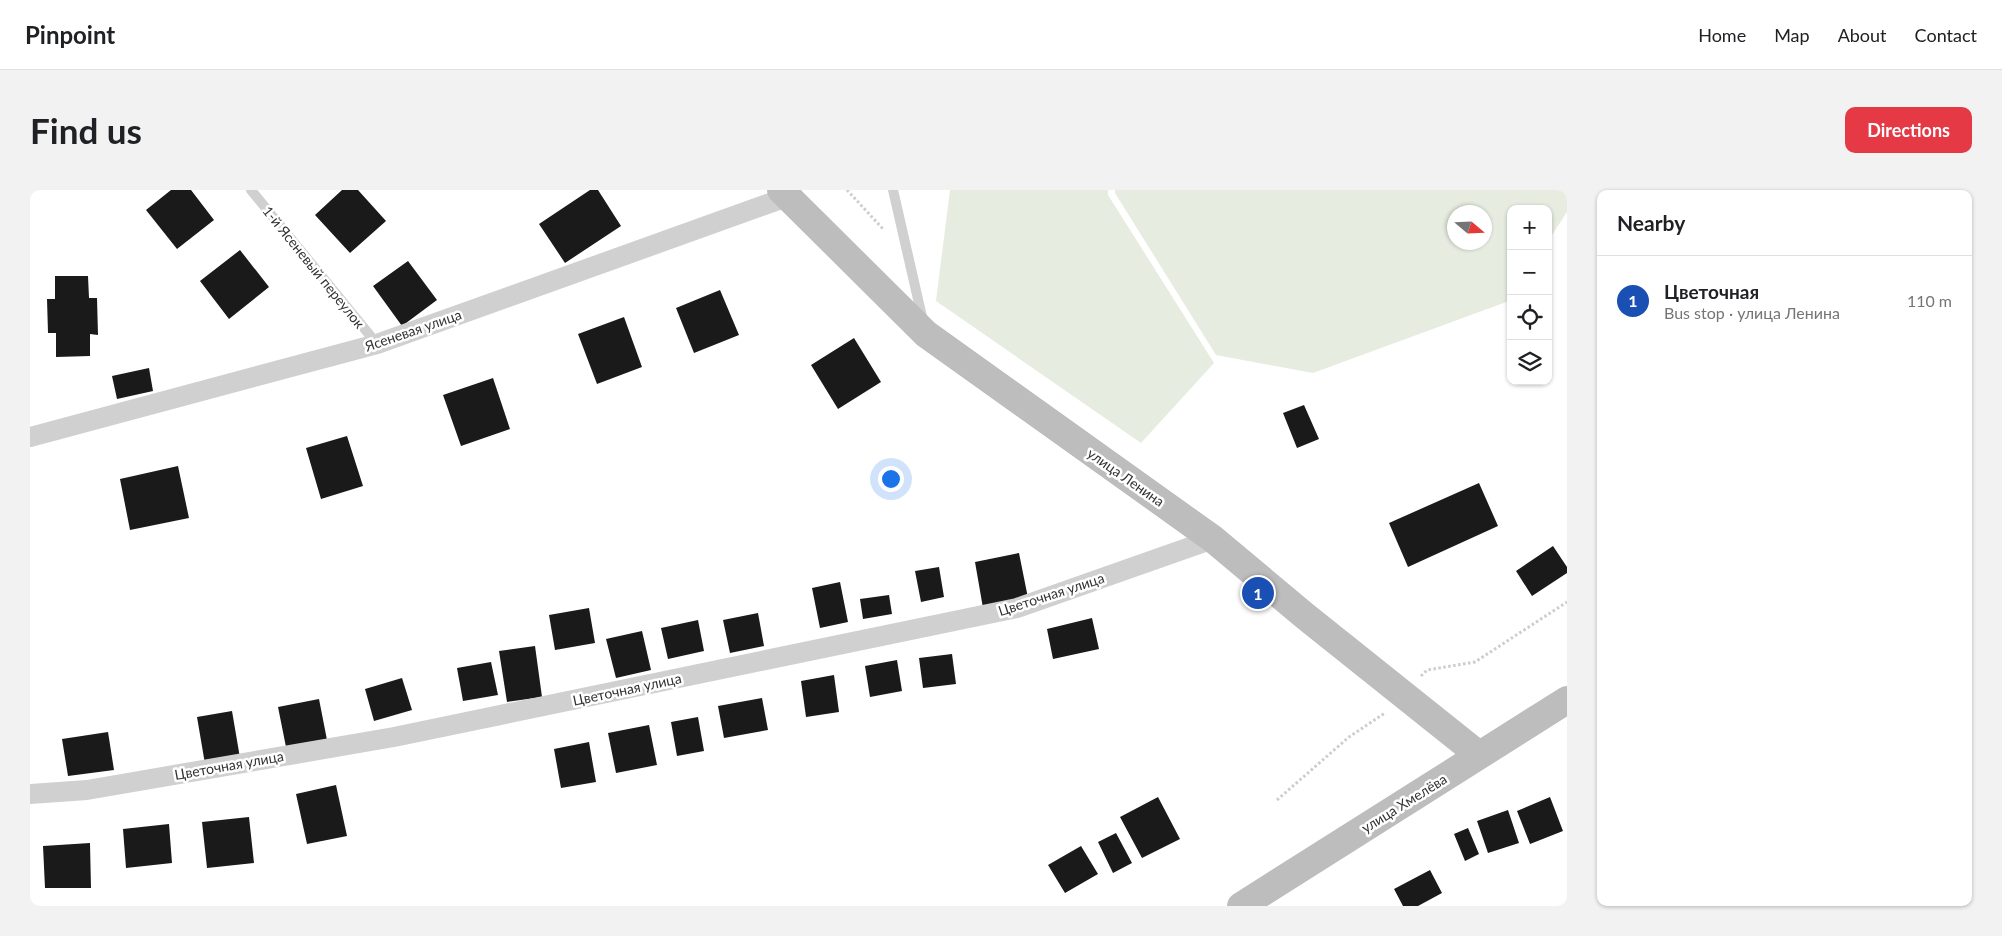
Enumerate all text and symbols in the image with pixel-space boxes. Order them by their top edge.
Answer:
text: Pinpoint [25,20,115,49]
text: Home [1698,24,1746,46]
text: Map [1774,24,1810,46]
text: About [1838,24,1887,46]
text: Contact [1915,24,1977,46]
button: Directions [1845,107,1972,153]
text: Find us [30,109,142,151]
street label: 1-й Ясеневый переулок [259,202,369,332]
north arrow [1447,205,1492,250]
map controls [1507,205,1552,385]
button: + [1507,205,1552,250]
text: Nearby [1617,210,1685,235]
button: − [1507,250,1552,295]
text: Цветочная [1664,280,1759,303]
text: 1 [1628,291,1638,310]
text: 110 m [1907,291,1952,310]
button: locate [1507,295,1552,340]
text: Bus stop · улица Ленина [1664,303,1840,322]
street label: Ясеневая улица [362,306,464,355]
button: layers [1507,340,1552,385]
street label: улица Ленина [1084,444,1168,510]
your location [878,466,904,492]
street label: Цветочная улица [996,569,1106,619]
pin: 1 [1242,574,1274,612]
street label: Цветочная улица [571,669,683,709]
street label: Цветочная улица [173,747,285,783]
street label: улица Хмелёва [1358,770,1450,836]

